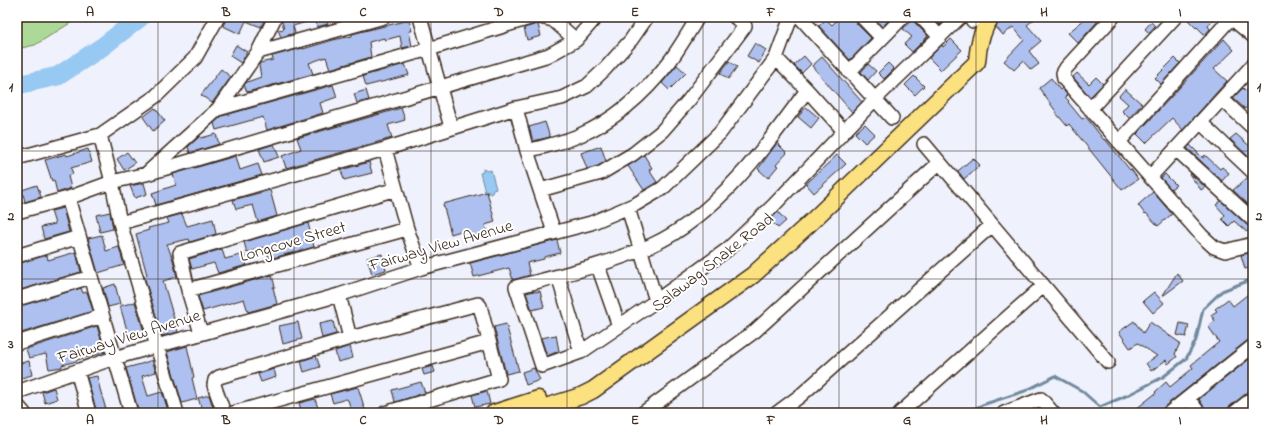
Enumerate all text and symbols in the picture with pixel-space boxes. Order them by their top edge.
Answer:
text: A [86,3,94,22]
text: B [221,3,231,22]
text: C [359,3,367,22]
text: D [493,3,504,22]
text: E [631,3,639,22]
text: F [766,3,776,22]
text: G [903,3,911,22]
text: H [1040,3,1048,22]
text: I [1178,3,1182,22]
text: 1 [9,78,14,97]
text: 1 [1257,78,1262,97]
text: 2 [7,207,15,226]
street label: Salawag Snake Road [647,207,781,320]
text: 2 [1255,207,1263,226]
street label: Fairway View Avenue [365,213,516,280]
street label: Longcove Street [237,215,350,271]
street label: Fairway View Avenue [53,303,204,372]
text: 3 [7,335,14,354]
text: 3 [1255,335,1262,354]
text: A [86,411,94,430]
text: B [221,411,231,430]
text: C [359,411,367,430]
text: D [493,411,504,430]
text: E [631,411,639,430]
text: F [766,411,776,430]
text: G [903,411,911,430]
text: H [1040,411,1048,430]
text: I [1178,411,1182,430]

